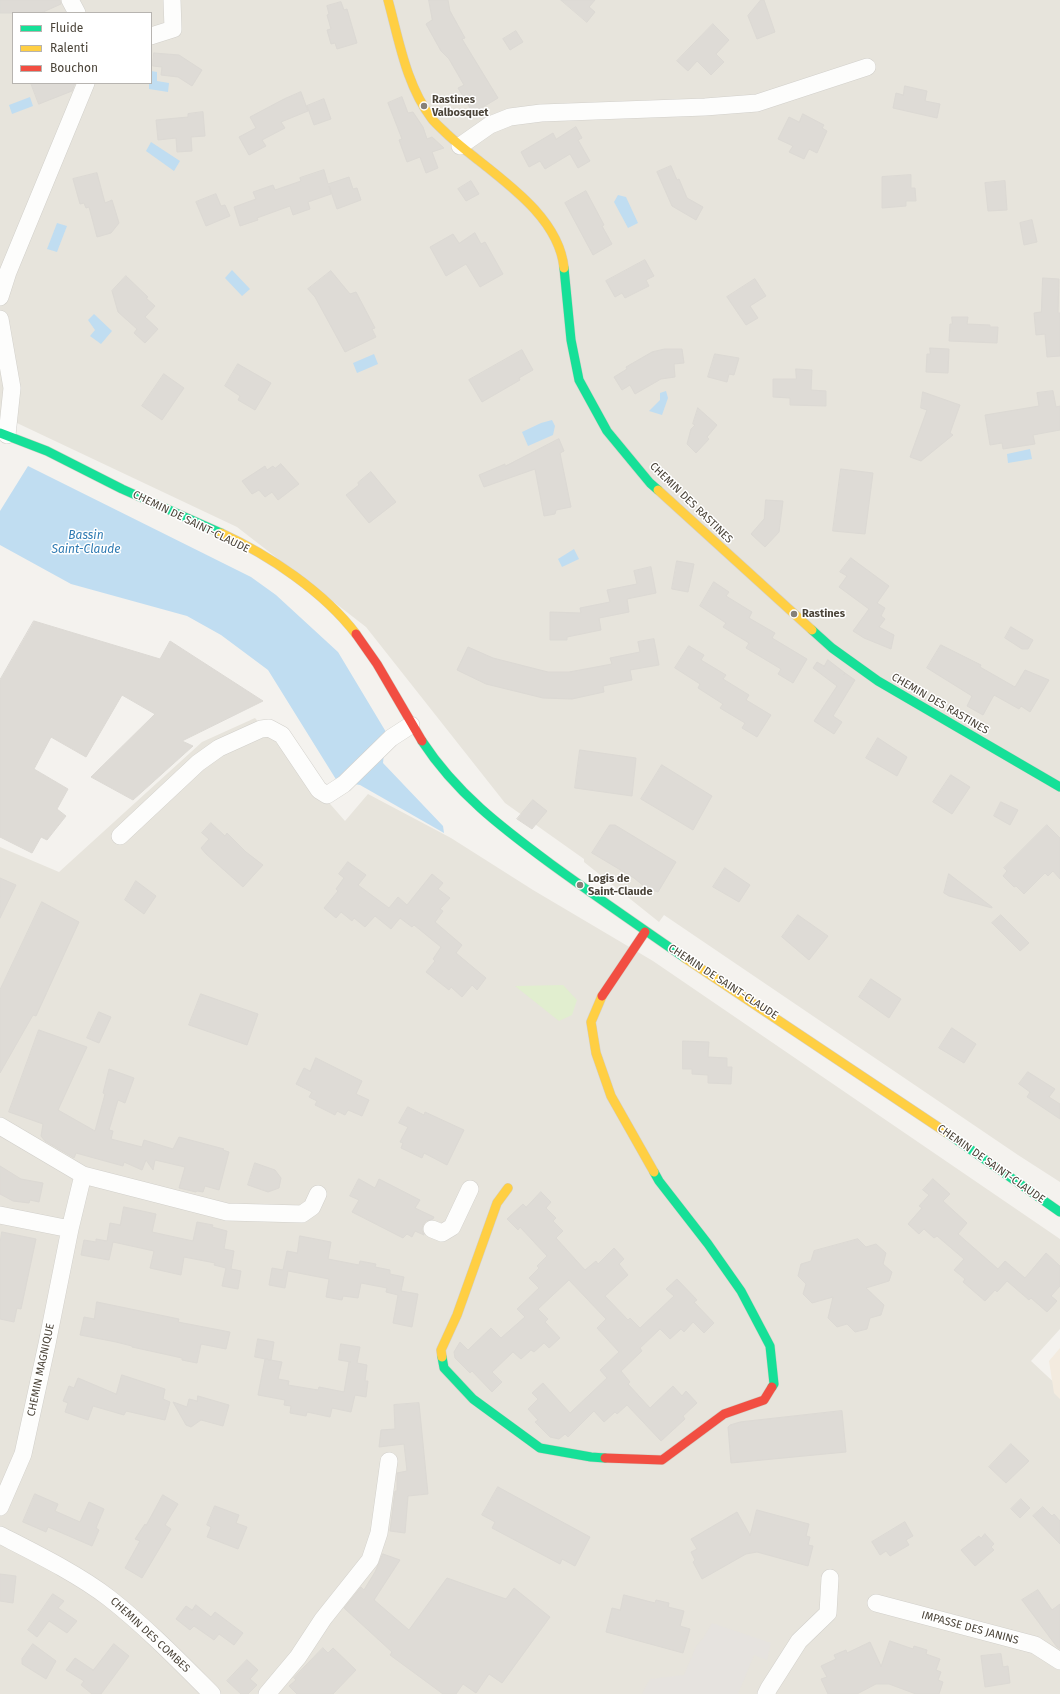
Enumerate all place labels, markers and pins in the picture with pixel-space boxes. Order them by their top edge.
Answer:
place label: Rastines Valbosquet [432,93,489,119]
marker: Rastines Valbosquet [419,101,429,111]
place label: Rastines [802,607,845,621]
marker: Rastines [789,609,799,619]
place label: Logis de Saint-Claude [588,872,652,898]
marker: Logis de Saint-Claude [575,880,585,890]

